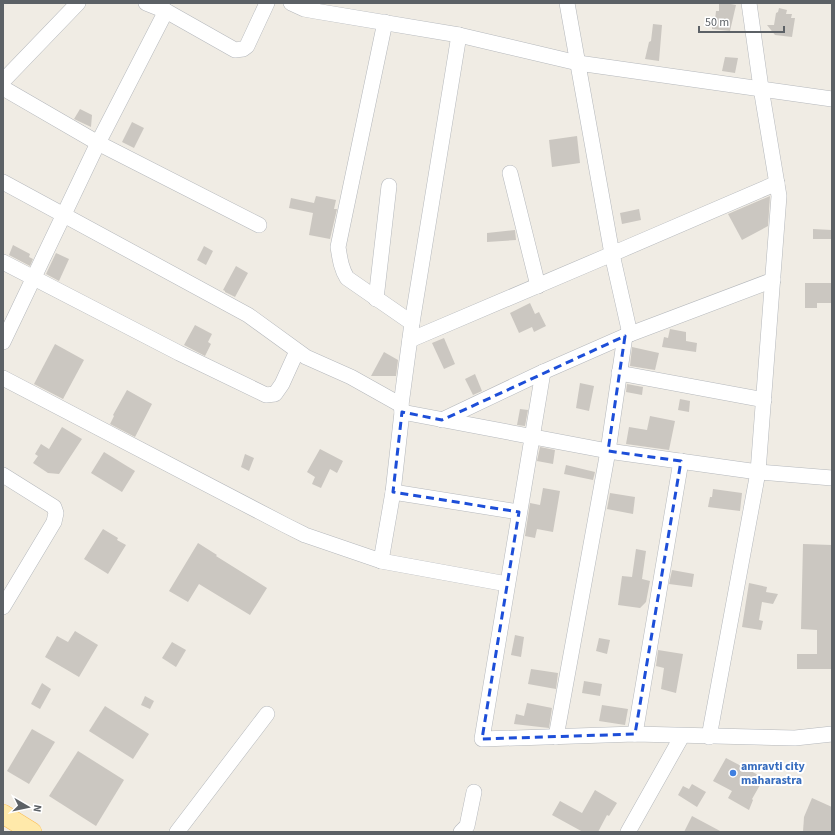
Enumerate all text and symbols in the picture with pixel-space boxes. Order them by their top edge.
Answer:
scale bar [699,8,784,34]
text: 50 m [705,14,729,31]
place label: amravti city maharastra [741,758,805,789]
marker: amravti city maharastra [728,768,738,778]
north arrow [8,787,48,827]
text: N [29,804,45,813]

